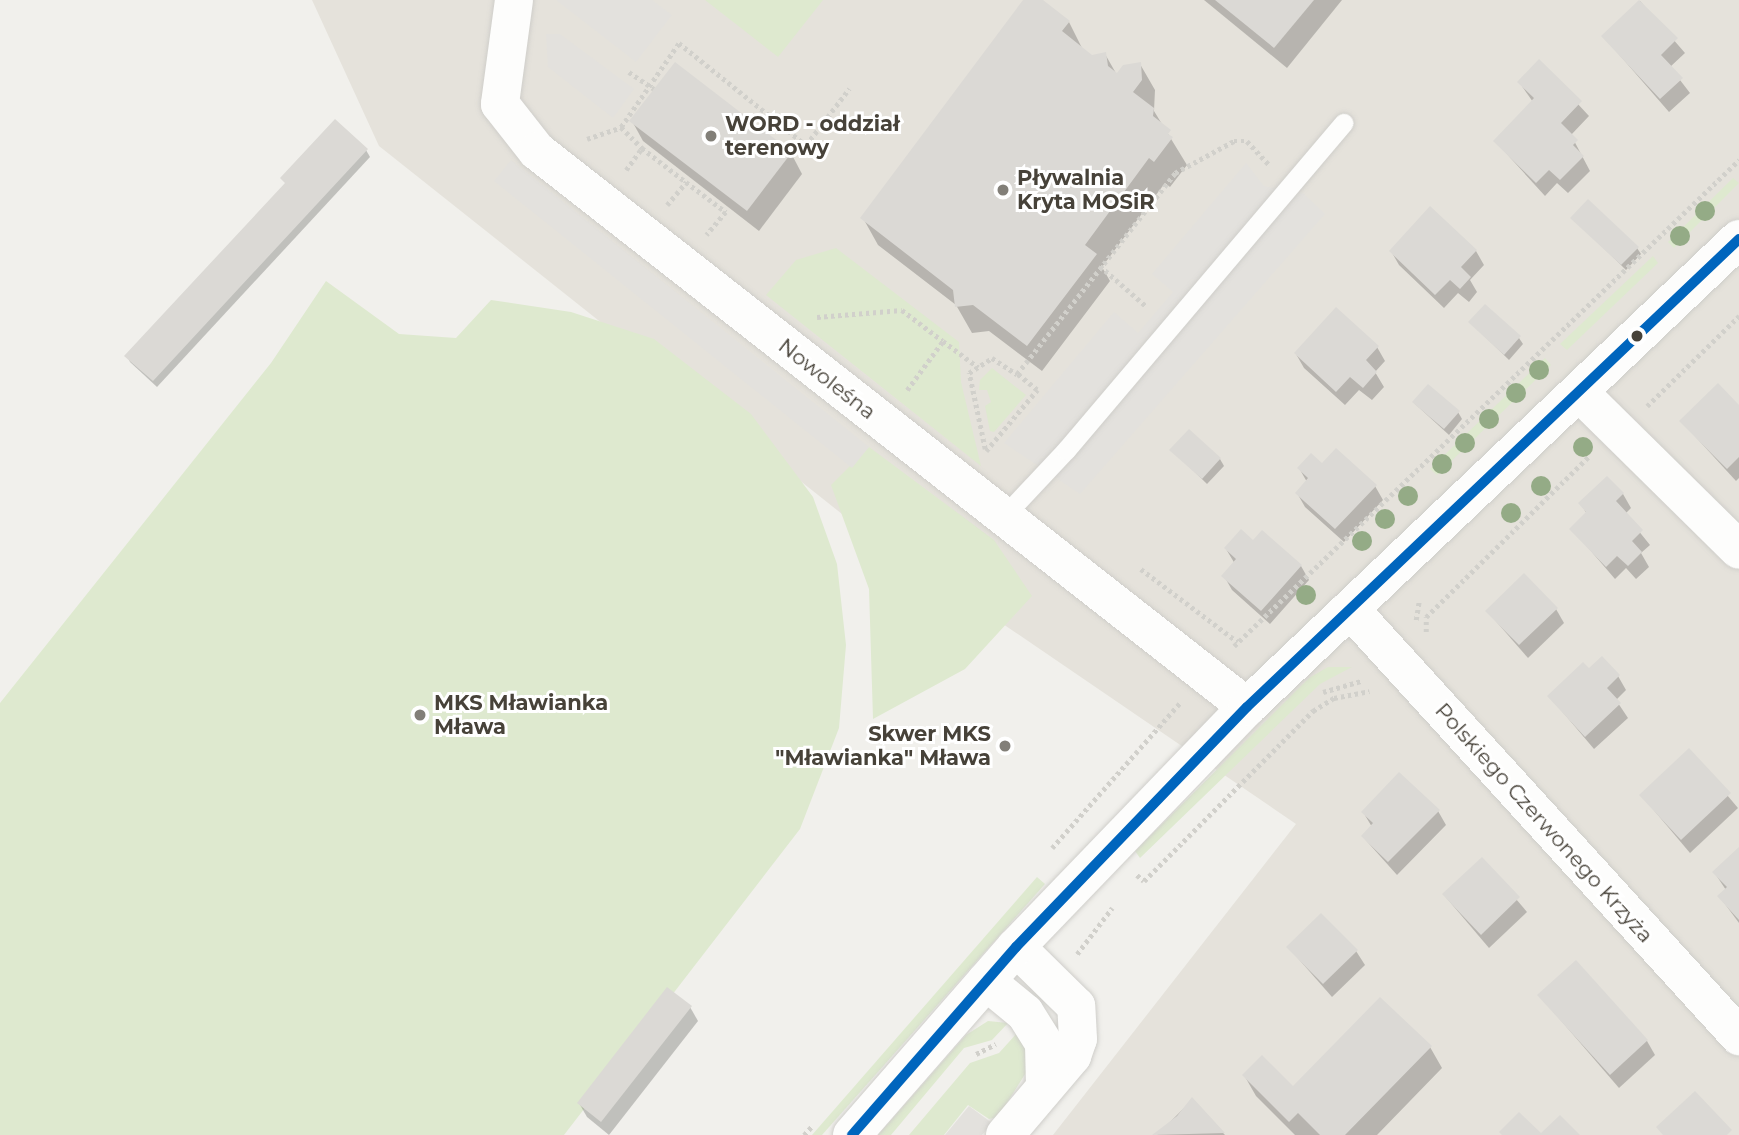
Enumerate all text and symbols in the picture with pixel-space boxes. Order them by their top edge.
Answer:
place label: WORD - oddział terenowy [725,111,900,161]
marker: WORD - oddział terenowy [703,128,719,144]
place label: Pływalnia Kryta MOSiR [1017,165,1155,215]
marker: Pływalnia Kryta MOSiR [995,182,1011,198]
unlabelled marker [1630,329,1644,343]
street label: Nowoleśna [773,333,881,425]
place label: MKS Mławianka Mława [434,690,608,740]
street label: Polskiego Czerwonego Krzyża [1430,698,1658,948]
marker: MKS Mławianka Mława [412,707,428,723]
place label: Skwer MKS "Mławianka" Mława [775,721,991,771]
marker: Skwer MKS "Mławianka" Mława [997,738,1013,754]

